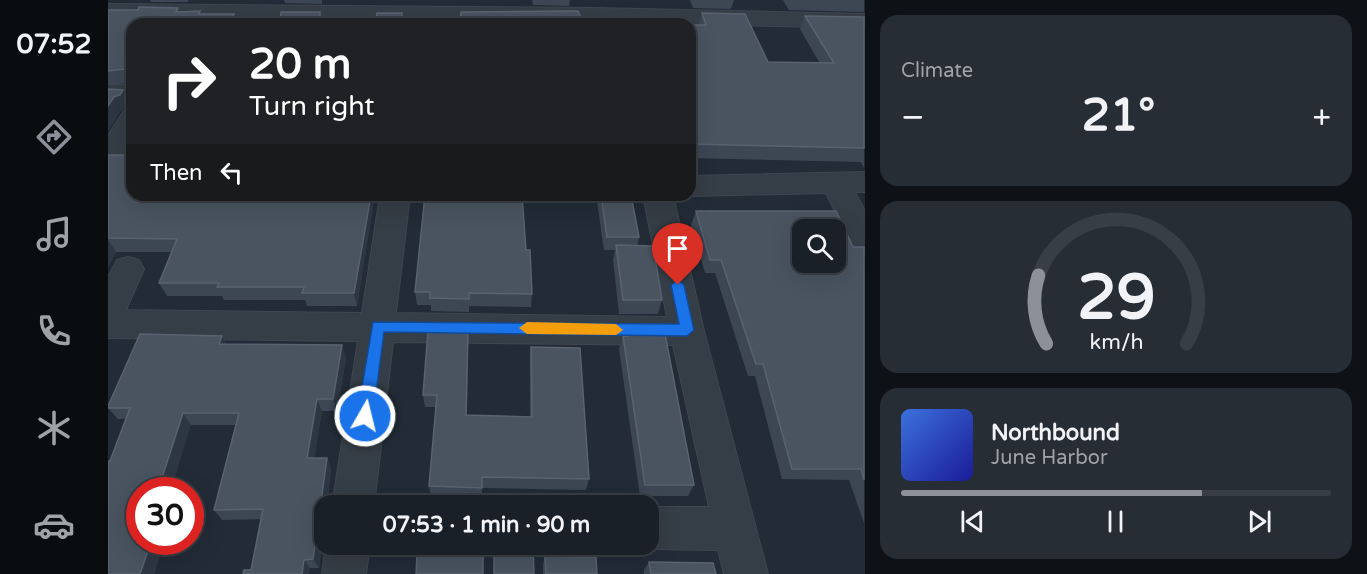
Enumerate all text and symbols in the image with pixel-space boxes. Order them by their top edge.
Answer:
text: 07:52 [17,28,91,61]
text: 20 m [249,39,351,90]
icon: right [150,42,228,120]
text: Climate [901,59,973,83]
text: 21° [1082,89,1155,143]
text: Turn right [249,90,375,123]
text: − [901,98,925,137]
text: + [1312,98,1331,137]
icon: directions [33,116,75,158]
icon: left [215,156,248,189]
text: Then [150,160,203,186]
icon: music [33,213,75,255]
map controls [792,219,846,273]
button: search [792,219,846,273]
pin [652,223,703,285]
icon: arrive [661,232,694,265]
text: 29 [1077,261,1155,336]
icon: phone [33,310,75,352]
text: km/h [1089,329,1143,355]
position arrow [333,384,397,448]
icon: climate [33,407,75,449]
text: Northbound [991,420,1120,446]
text: June Harbor [991,446,1108,470]
speed limit sign: 30 [126,477,204,555]
icon: car [33,504,75,546]
icon: previous [956,505,989,538]
icon: pause [1099,505,1132,538]
icon: next [1243,505,1276,538]
text: 07:53 · 1 min · 90 m [383,512,590,538]

